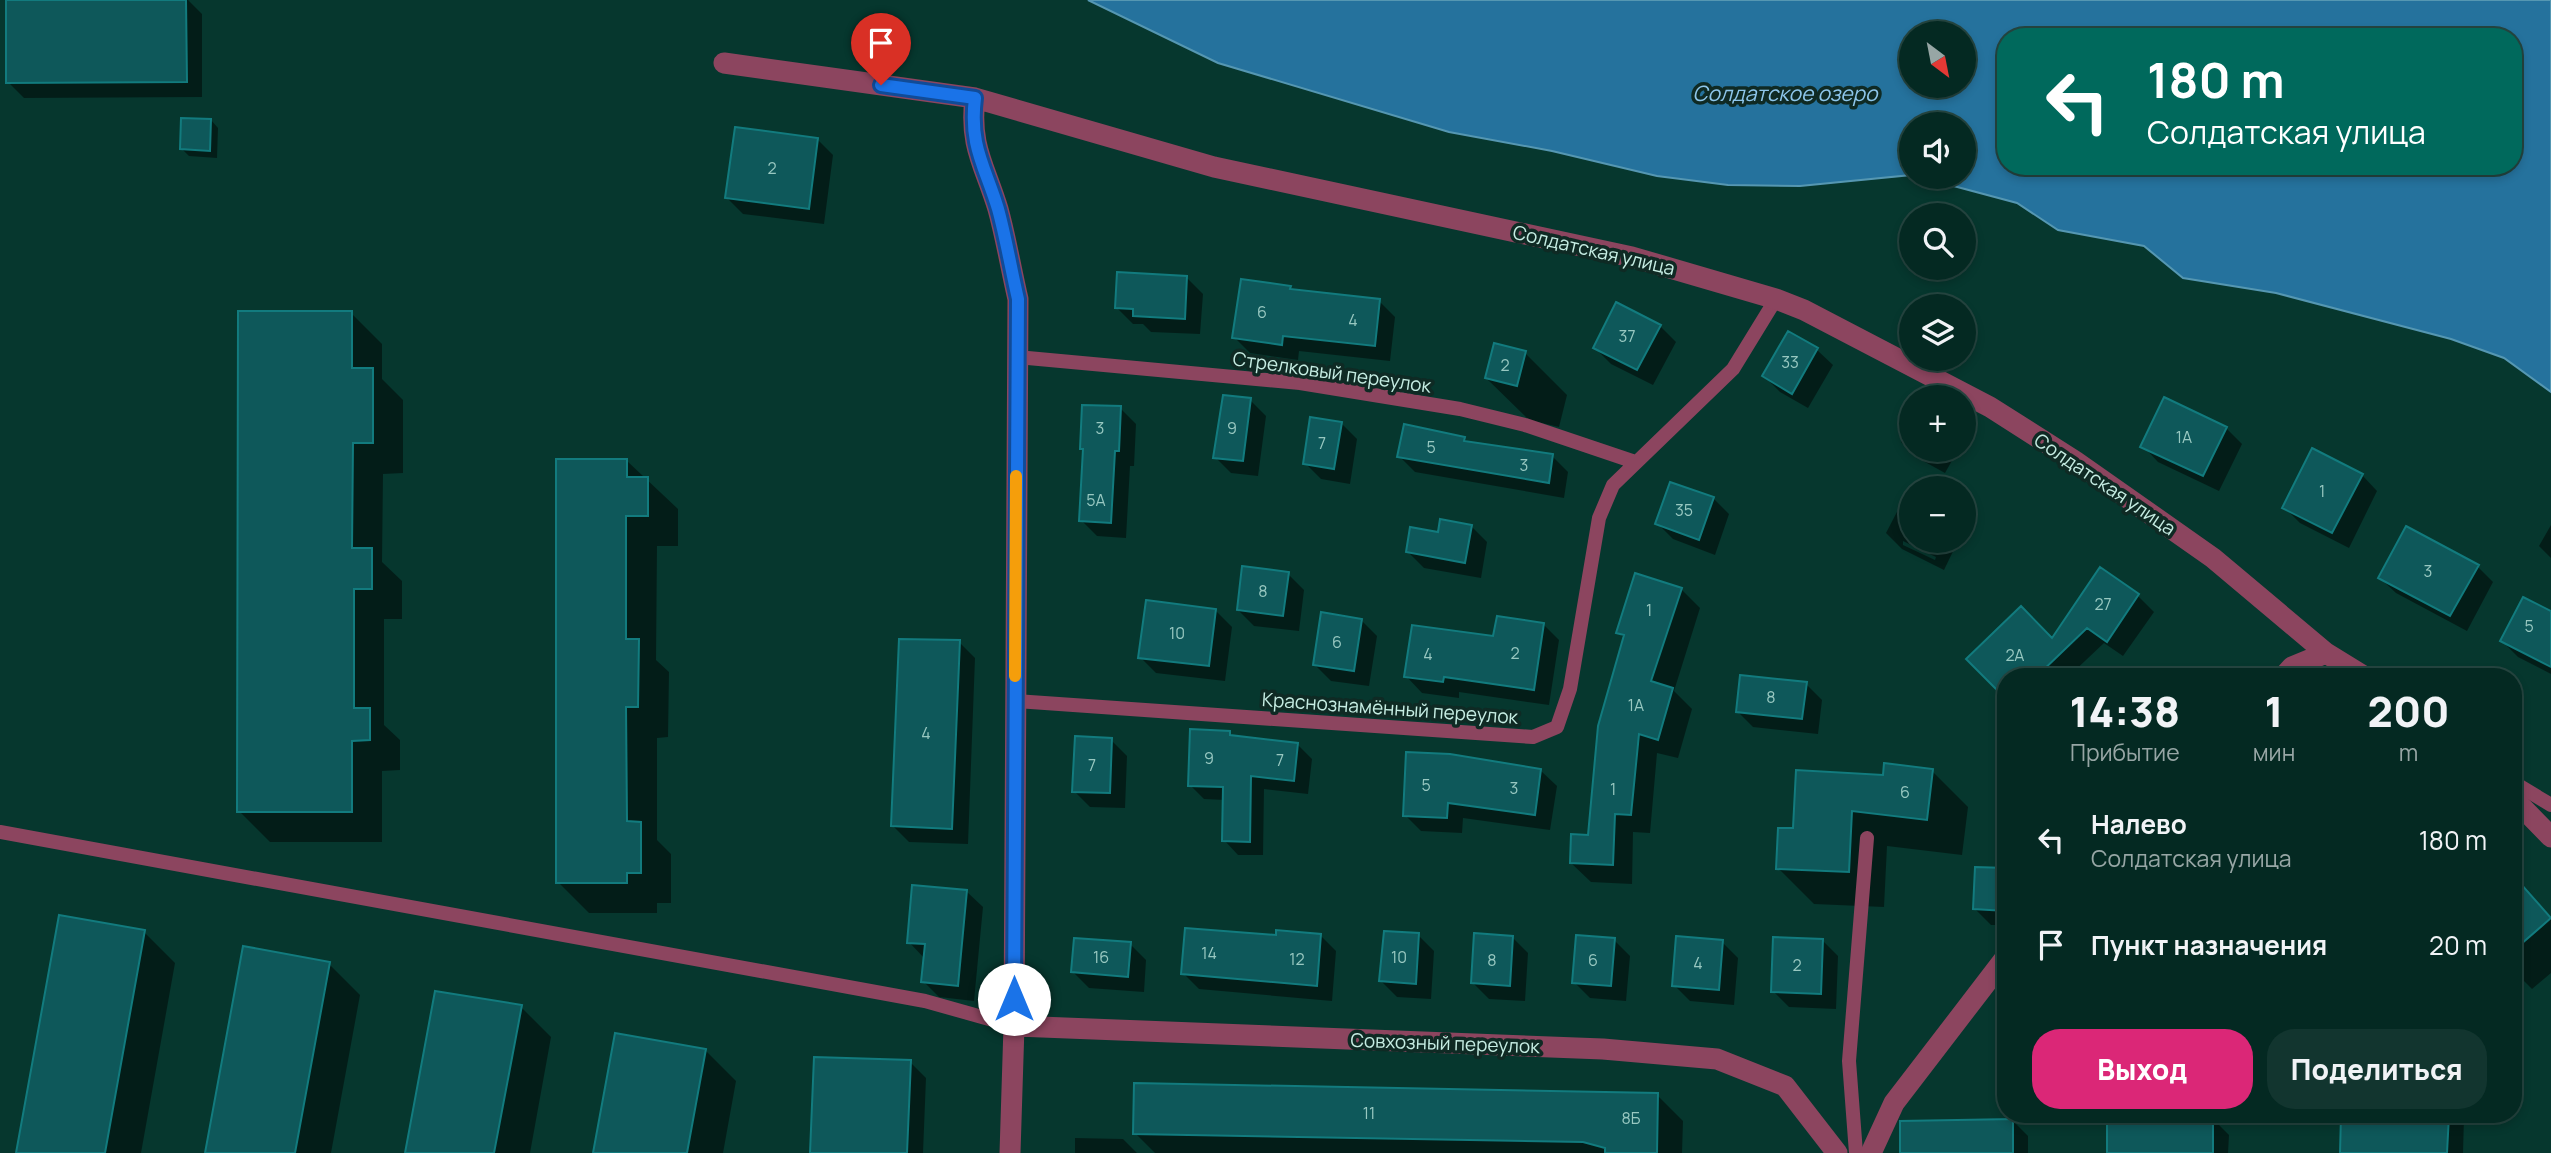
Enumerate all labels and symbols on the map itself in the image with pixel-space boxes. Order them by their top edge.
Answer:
pin [851,13,911,85]
north arrow [1899,21,1976,98]
water label: Солдатское озеро [1693,79,1879,107]
house number: 2 [767,157,777,179]
street label: Солдатская улица [1510,219,1678,281]
house number: 6 [1257,301,1267,323]
house number: 4 [1348,309,1358,331]
house number: 37 [1619,325,1635,347]
street label: Стрелковый переулок [1231,345,1433,399]
house number: 33 [1781,351,1799,373]
house number: 2 [1500,354,1510,376]
house number: 3 [1096,417,1104,439]
house number: 9 [1227,417,1237,439]
house number: 1А [2176,426,2192,448]
street label: Солдатская улица [2029,427,2181,541]
house number: 7 [1318,432,1326,454]
house number: 5 [1426,436,1436,458]
house number: 3 [1520,454,1528,476]
house number: 1 [2319,480,2325,502]
house number: 5А [1086,489,1106,511]
house number: 35 [1675,499,1693,521]
house number: 3 [2424,560,2432,582]
house number: 8 [1258,580,1268,602]
house number: 27 [2094,593,2112,615]
house number: 1 [1646,599,1652,621]
house number: 5 [2524,615,2534,637]
house number: 10 [1169,622,1185,644]
house number: 6 [1332,631,1342,653]
house number: 2 [1510,642,1520,664]
house number: 4 [1423,643,1433,665]
house number: 2А [2006,644,2024,666]
street label: Краснознамённый переулок [1261,686,1519,730]
house number: 8 [1766,686,1776,708]
house number: 1А [1628,694,1644,716]
house number: 4 [921,722,931,744]
house number: 9 [1204,747,1214,769]
house number: 7 [1276,749,1284,771]
house number: 7 [1088,754,1096,776]
house number: 5 [1421,774,1431,796]
house number: 3 [1510,777,1518,799]
house number: 1 [1610,778,1616,800]
house number: 6 [1900,781,1910,803]
house number: 14 [1201,942,1217,964]
house number: 16 [1093,946,1109,968]
house number: 10 [1391,946,1407,968]
house number: 12 [1289,948,1305,970]
house number: 8 [1487,949,1497,971]
house number: 6 [1588,949,1598,971]
house number: 4 [1693,952,1703,974]
house number: 2 [1792,954,1802,976]
position arrow [977,962,1051,1036]
street label: Совхозный переулок [1350,1027,1541,1059]
house number: 11 [1363,1102,1375,1124]
house number: 8Б [1622,1107,1641,1129]

